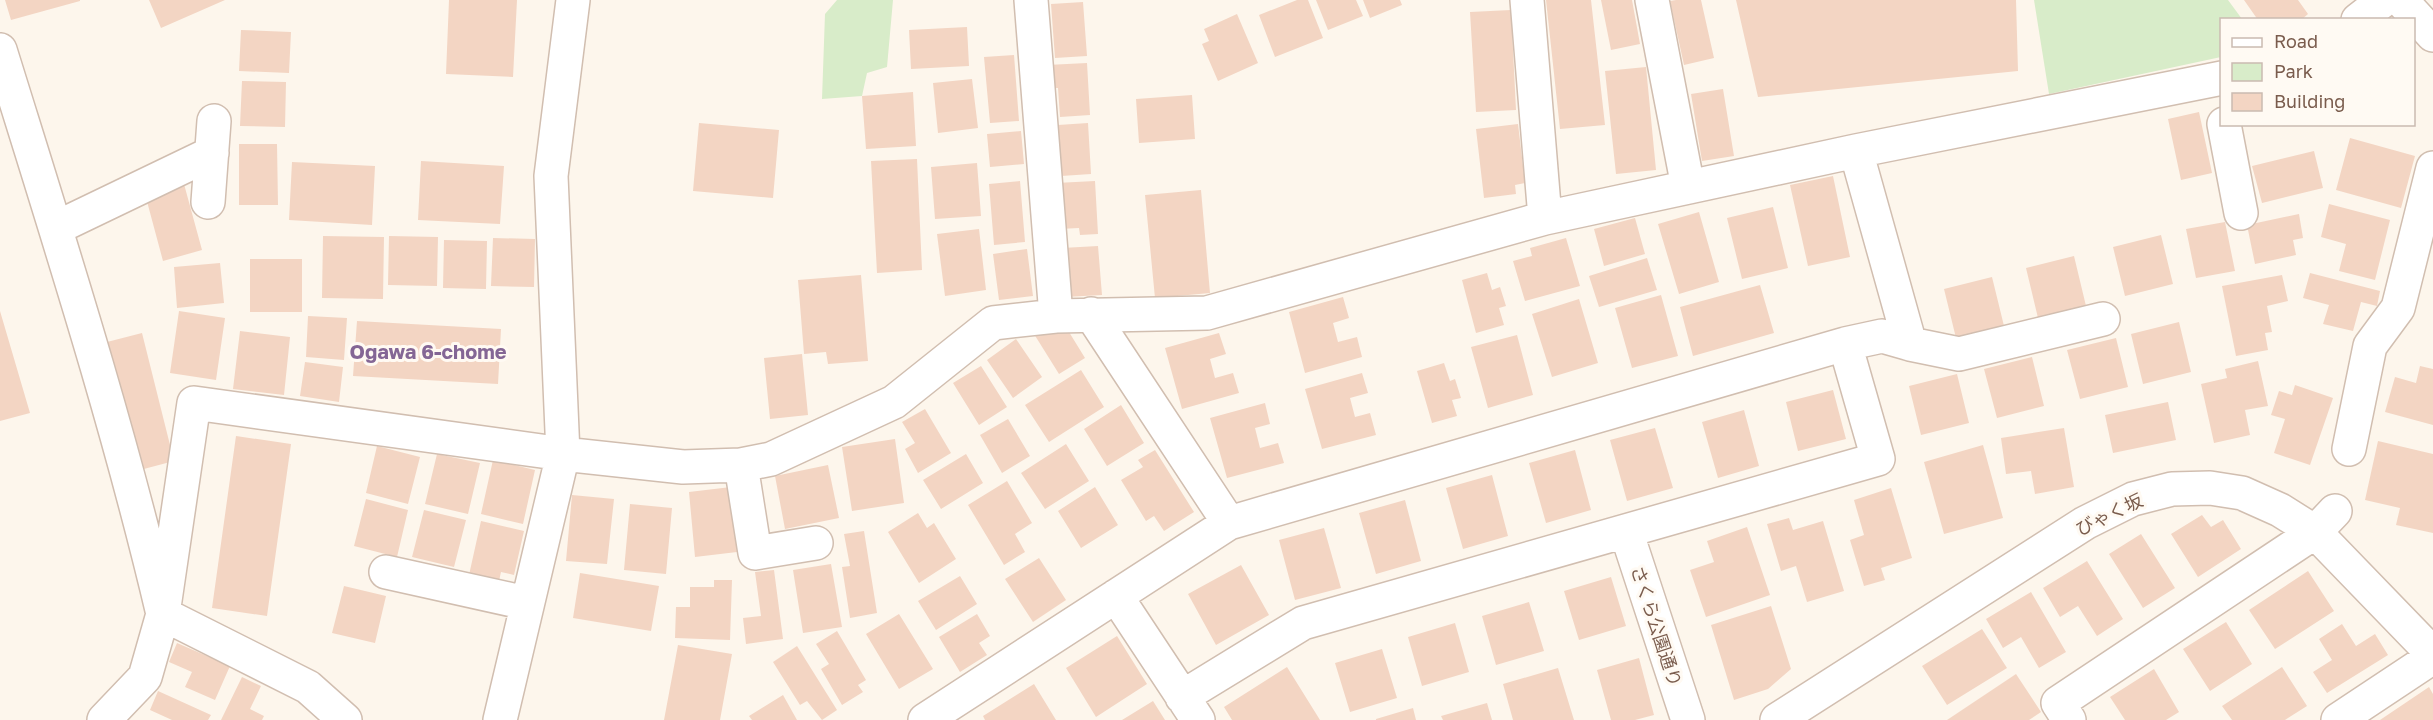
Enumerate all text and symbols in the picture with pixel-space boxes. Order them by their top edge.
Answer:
legend [2220,18,2415,126]
text: Road [2274,30,2318,52]
text: Park [2274,60,2313,82]
text: Building [2274,90,2345,112]
district label: Ogawa 6-chome [350,339,507,363]
street label: びゃく坂 [2072,488,2146,540]
street label: さくら公園通り [1627,563,1687,689]

